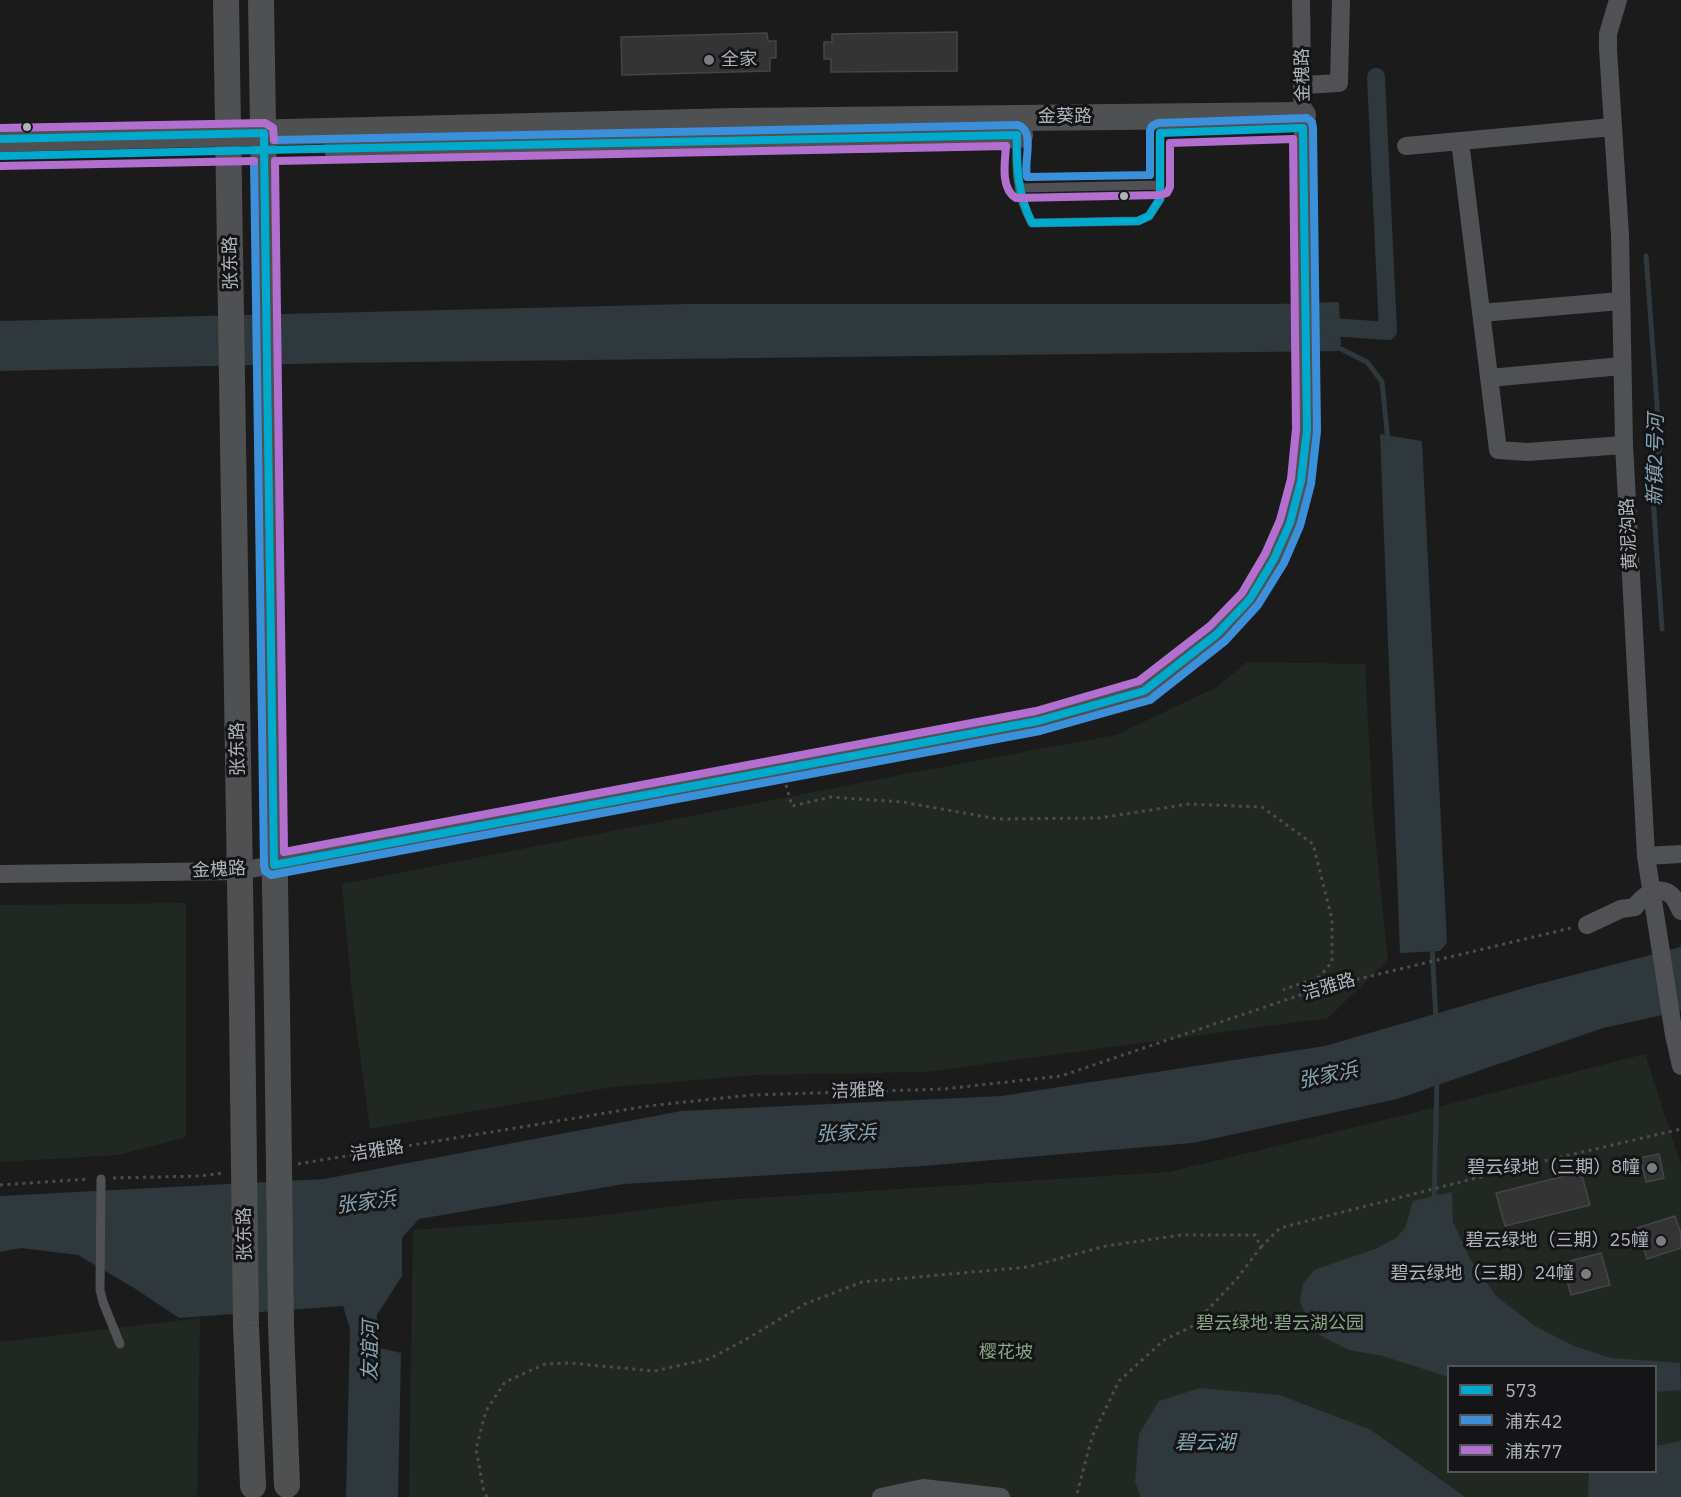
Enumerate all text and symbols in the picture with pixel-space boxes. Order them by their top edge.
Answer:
street label: 金槐路 [1292,48,1314,102]
place label: 全家 [721,49,757,71]
marker: 全家 [702,53,716,67]
street label: 金葵路 [1038,106,1092,128]
unlabelled marker [21,121,33,133]
unlabelled marker [1118,190,1130,202]
street label: 张东路 [220,236,242,290]
water label: 新镇2号河 [1643,414,1669,506]
street label: 黄泥沟路 [1616,497,1642,571]
street label: 张东路 [227,722,249,776]
street label: 金槐路 [191,858,247,882]
street label: 洁雅路 [1300,969,1358,1005]
water label: 张家浜 [1296,1058,1360,1094]
street label: 洁雅路 [831,1079,885,1103]
water label: 张家浜 [816,1121,876,1147]
street label: 洁雅路 [349,1136,405,1166]
place label: 碧云绿地（三期）8幢 [1467,1157,1640,1179]
marker: 碧云绿地（三期）8幢 [1645,1161,1659,1175]
water label: 张家浜 [335,1187,397,1219]
street label: 张东路 [234,1207,256,1261]
place label: 碧云绿地（三期）25幢 [1465,1230,1649,1252]
marker: 碧云绿地（三期）25幢 [1654,1234,1668,1248]
place label: 碧云绿地（三期）24幢 [1390,1263,1574,1285]
marker: 碧云绿地（三期）24幢 [1579,1267,1593,1281]
park label: 碧云绿地·碧云湖公园 [1196,1313,1364,1335]
water label: 友谊河 [358,1321,384,1381]
park label: 樱花坡 [979,1342,1033,1364]
legend [1447,1365,1657,1473]
text: 573 [1505,1379,1537,1402]
text: 浦东42 [1505,1410,1563,1433]
water label: 碧云湖 [1175,1431,1235,1455]
text: 浦东77 [1505,1440,1563,1463]

